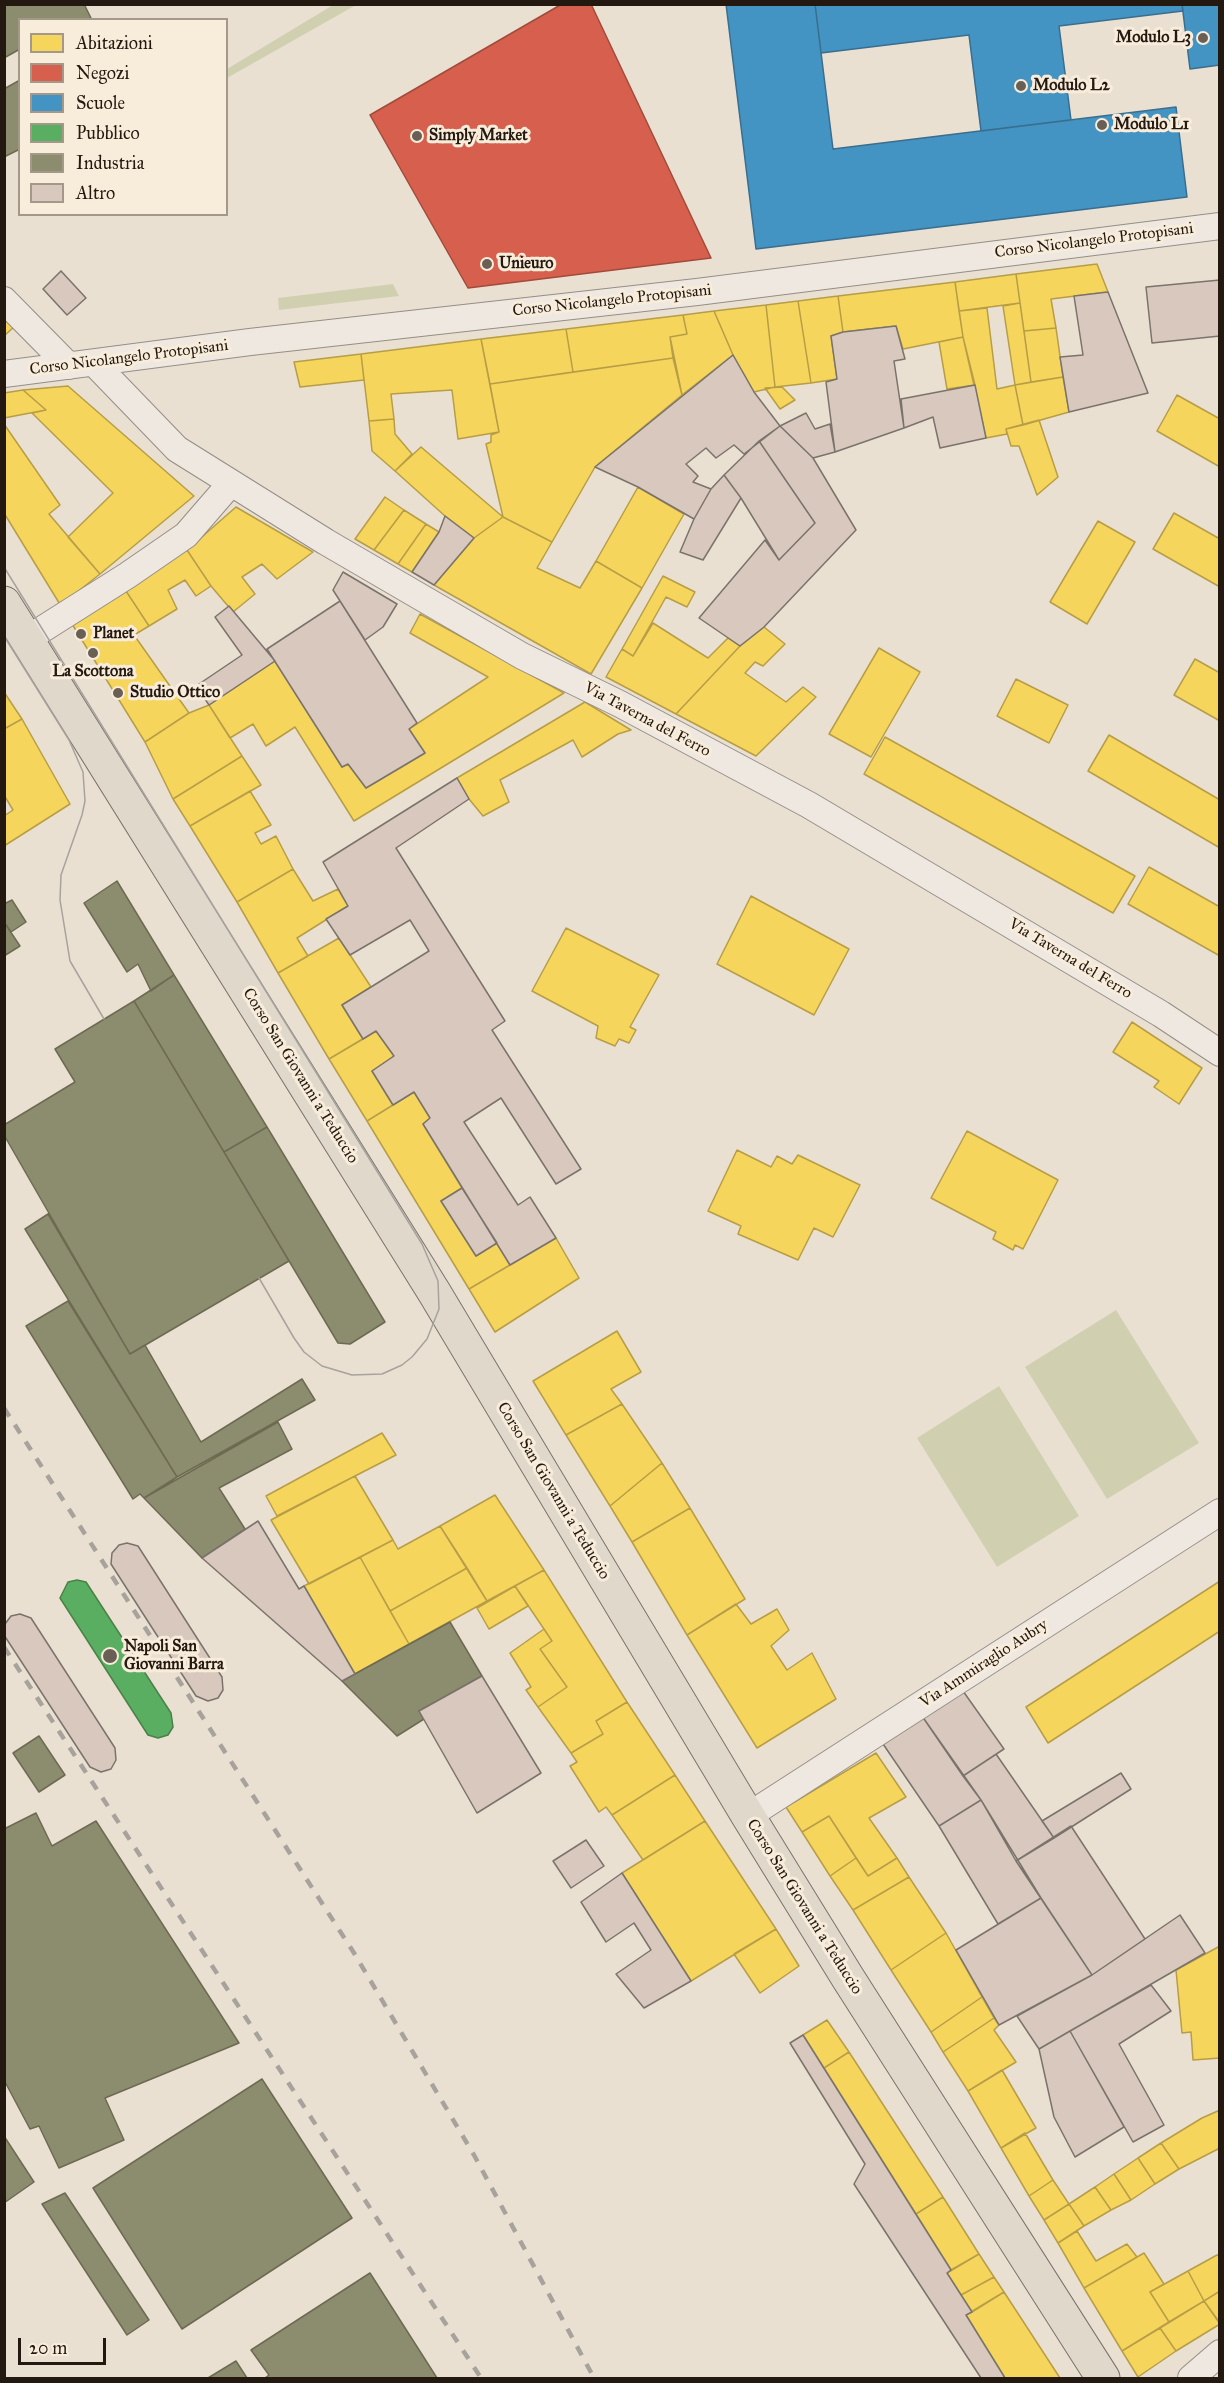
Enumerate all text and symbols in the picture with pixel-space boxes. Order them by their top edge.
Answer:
legend [18,18,228,216]
place label: Modulo L3 [1116,28,1191,48]
marker: Modulo L3 [1196,31,1210,45]
text: Abitazioni [76,32,153,54]
text: Negozi [76,62,129,84]
place label: Modulo L2 [1033,76,1110,96]
marker: Modulo L2 [1014,79,1028,93]
text: Scuole [76,92,125,114]
place label: Modulo L1 [1114,115,1189,135]
marker: Modulo L1 [1095,118,1109,132]
text: Pubblico [76,122,140,144]
place label: Simply Market [429,126,528,146]
marker: Simply Market [410,129,424,143]
text: Industria [76,152,144,174]
text: Altro [76,182,115,204]
street label: Corso Nicolangelo Protopisani [994,219,1194,263]
place label: Unieuro [499,254,554,274]
marker: Unieuro [480,257,494,271]
street label: Corso Nicolangelo Protopisani [512,281,712,321]
street label: Corso Nicolangelo Protopisani [29,336,229,380]
place label: Planet [93,624,134,644]
marker: Planet [74,627,88,641]
marker: La Scottona [86,646,100,660]
place label: La Scottona [52,662,134,682]
street label: Via Taverna del Ferro [580,679,714,761]
place label: Studio Ottico [130,683,220,703]
marker: Studio Ottico [111,686,125,700]
street label: Via Taverna del Ferro [1005,915,1135,1003]
street label: Corso San Giovanni a Teduccio [238,985,362,1167]
street label: Corso San Giovanni a Teduccio [492,1399,614,1583]
street label: Via Ammiraglio Aubry [916,1615,1052,1713]
place label: Napoli San Giovanni Barra [124,1637,224,1675]
marker: Napoli San Giovanni Barra [101,1647,119,1665]
street label: Corso San Giovanni a Teduccio [742,1816,866,1998]
scale bar [21,2326,110,2364]
text: 20 m [29,2337,67,2359]

